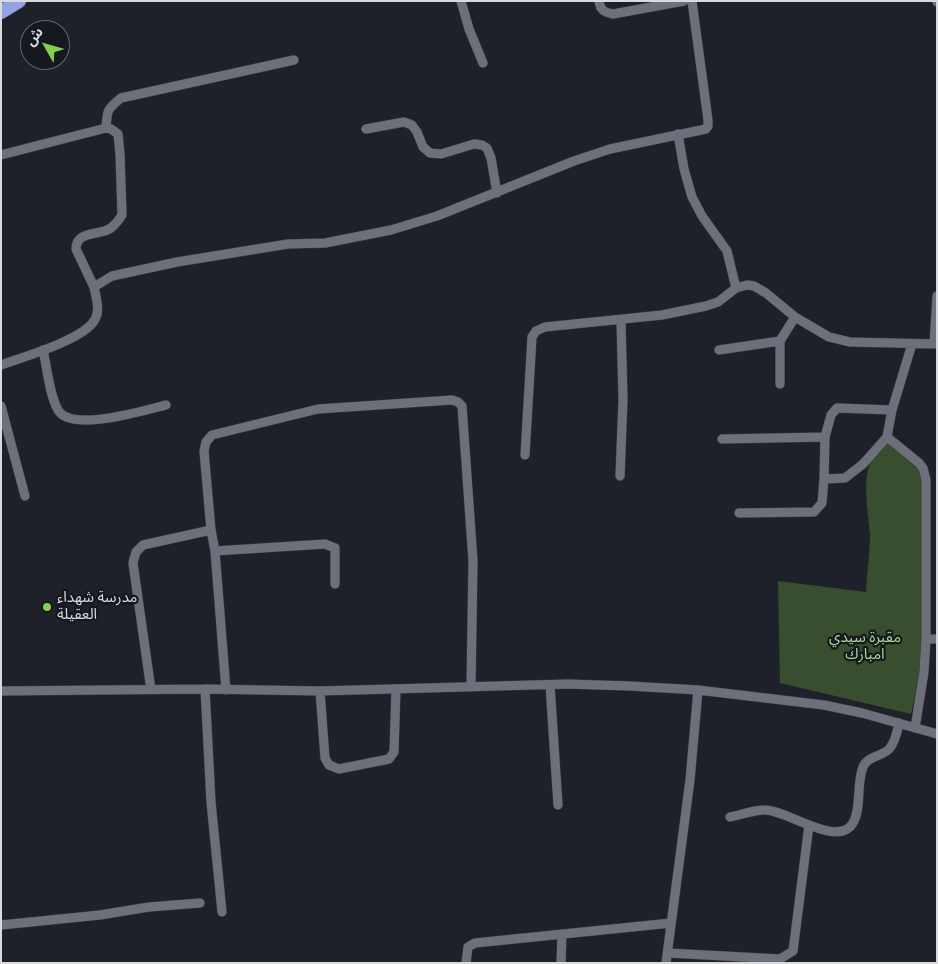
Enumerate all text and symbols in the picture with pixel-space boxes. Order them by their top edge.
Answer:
north arrow [20,20,70,70]
text: ش [22,24,46,49]
place label: مدرسة شهداء العقيلة [57,589,137,624]
marker: مدرسة شهداء العقيلة [41,601,53,613]
park label: مقبرة سيدي امبارك [829,629,901,664]

